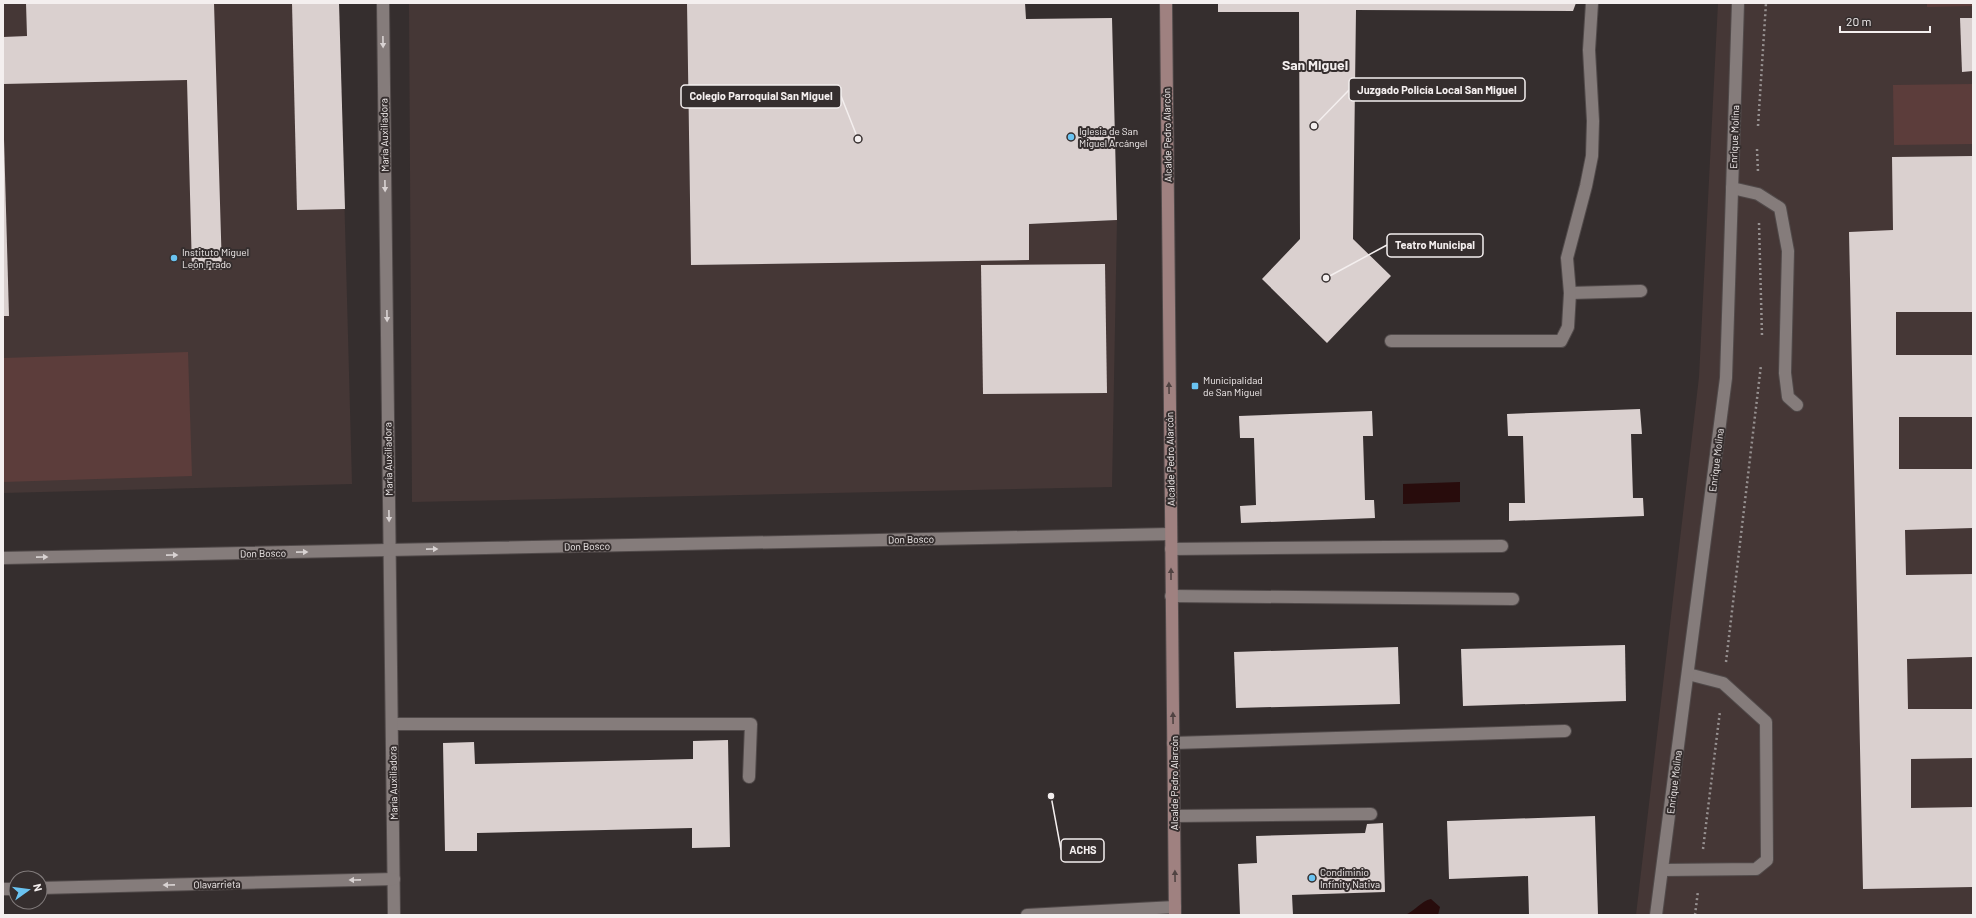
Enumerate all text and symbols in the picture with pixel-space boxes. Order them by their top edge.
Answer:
scale bar [1840,8,1930,34]
text: 20 m [1846,14,1872,28]
one-way arrow [380,36,386,49]
district label: San Miguel [1282,56,1348,73]
callout: Juzgado Policía Local San Miguel [1349,78,1525,101]
text: Juzgado Policía Local San Miguel [1357,83,1517,96]
callout: Colegio Parroquial San Miguel [681,85,841,108]
street label: Alcalde Pedro Alarcón [1160,88,1174,182]
text: Colegio Parroquial San Miguel [689,89,833,102]
street label: María Auxiliadora [377,98,391,172]
street label: Enrique Molina [1727,105,1741,169]
place label: Iglesia de San Miguel Arcángel [1079,125,1147,149]
marker: Iglesia de San Miguel Arcángel [1066,132,1076,142]
one-way arrow [382,180,388,193]
callout: Teatro Municipal [1387,234,1483,257]
text: Teatro Municipal [1395,238,1475,251]
place label: Instituto Miguel León Prado [182,246,249,270]
marker: Instituto Miguel León Prado [169,253,179,263]
one-way arrow [383,310,390,322]
place label: Municipalidad de San Miguel [1203,374,1263,398]
one-way arrow [1166,381,1172,394]
marker: Municipalidad de San Miguel [1190,381,1200,391]
street label: Alcalde Pedro Alarcón [1163,412,1177,506]
street label: María Auxiliadora [381,422,395,496]
street label: Enrique Molina [1706,428,1726,492]
one-way arrow [386,510,392,523]
street label: Don Bosco [888,533,934,545]
street label: Don Bosco [564,540,610,552]
one-way arrow [426,546,439,552]
street label: Don Bosco [240,547,286,559]
one-way arrow [296,549,309,555]
one-way arrow [166,551,178,558]
one-way arrow [36,554,49,560]
one-way arrow [1168,567,1174,580]
one-way arrow [1170,711,1176,724]
street label: Alcalde Pedro Alarcón [1168,736,1180,830]
street label: María Auxiliadora [386,746,400,820]
street label: Enrique Molina [1664,750,1684,814]
callout: ACHS [1061,839,1104,862]
text: ACHS [1069,843,1097,856]
place label: Condiminio Infinity Nativa [1320,866,1380,890]
north arrow [8,870,48,910]
one-way arrow [1171,870,1178,882]
marker: Condiminio Infinity Nativa [1307,873,1317,883]
one-way arrow [348,877,361,883]
street label: Olavarrieta [193,878,241,890]
text: N [31,882,45,893]
one-way arrow [162,882,175,888]

